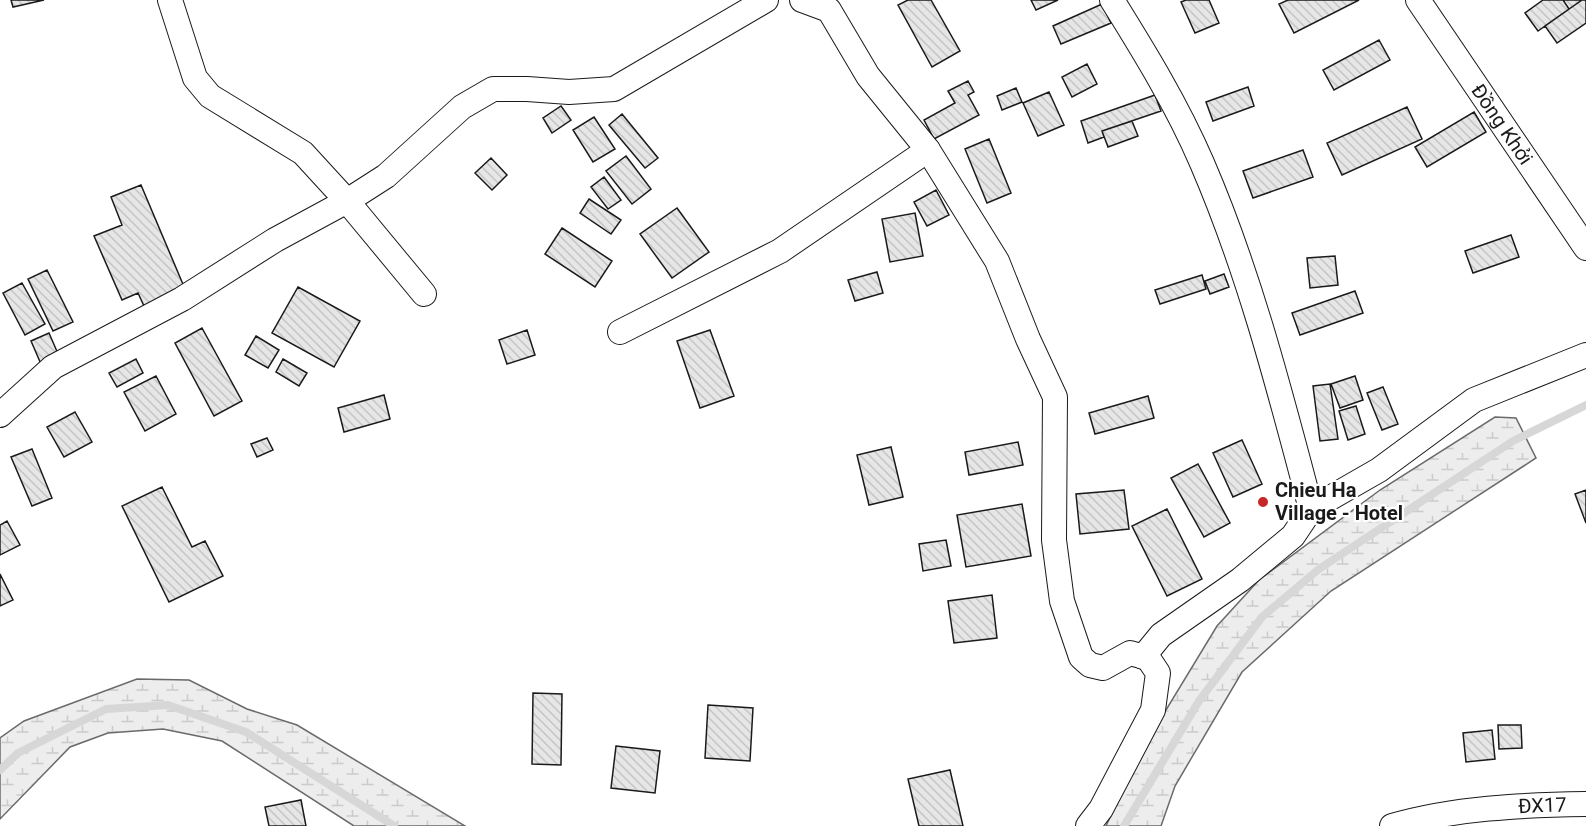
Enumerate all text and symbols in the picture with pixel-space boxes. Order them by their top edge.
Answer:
street label: Đồng Khởi [1466,79,1538,169]
place label: Chieu Ha Village - Hotel [1275,478,1403,525]
marker: Chieu Ha Village - Hotel [1256,495,1270,509]
street label: ĐX17 [1517,792,1567,818]

